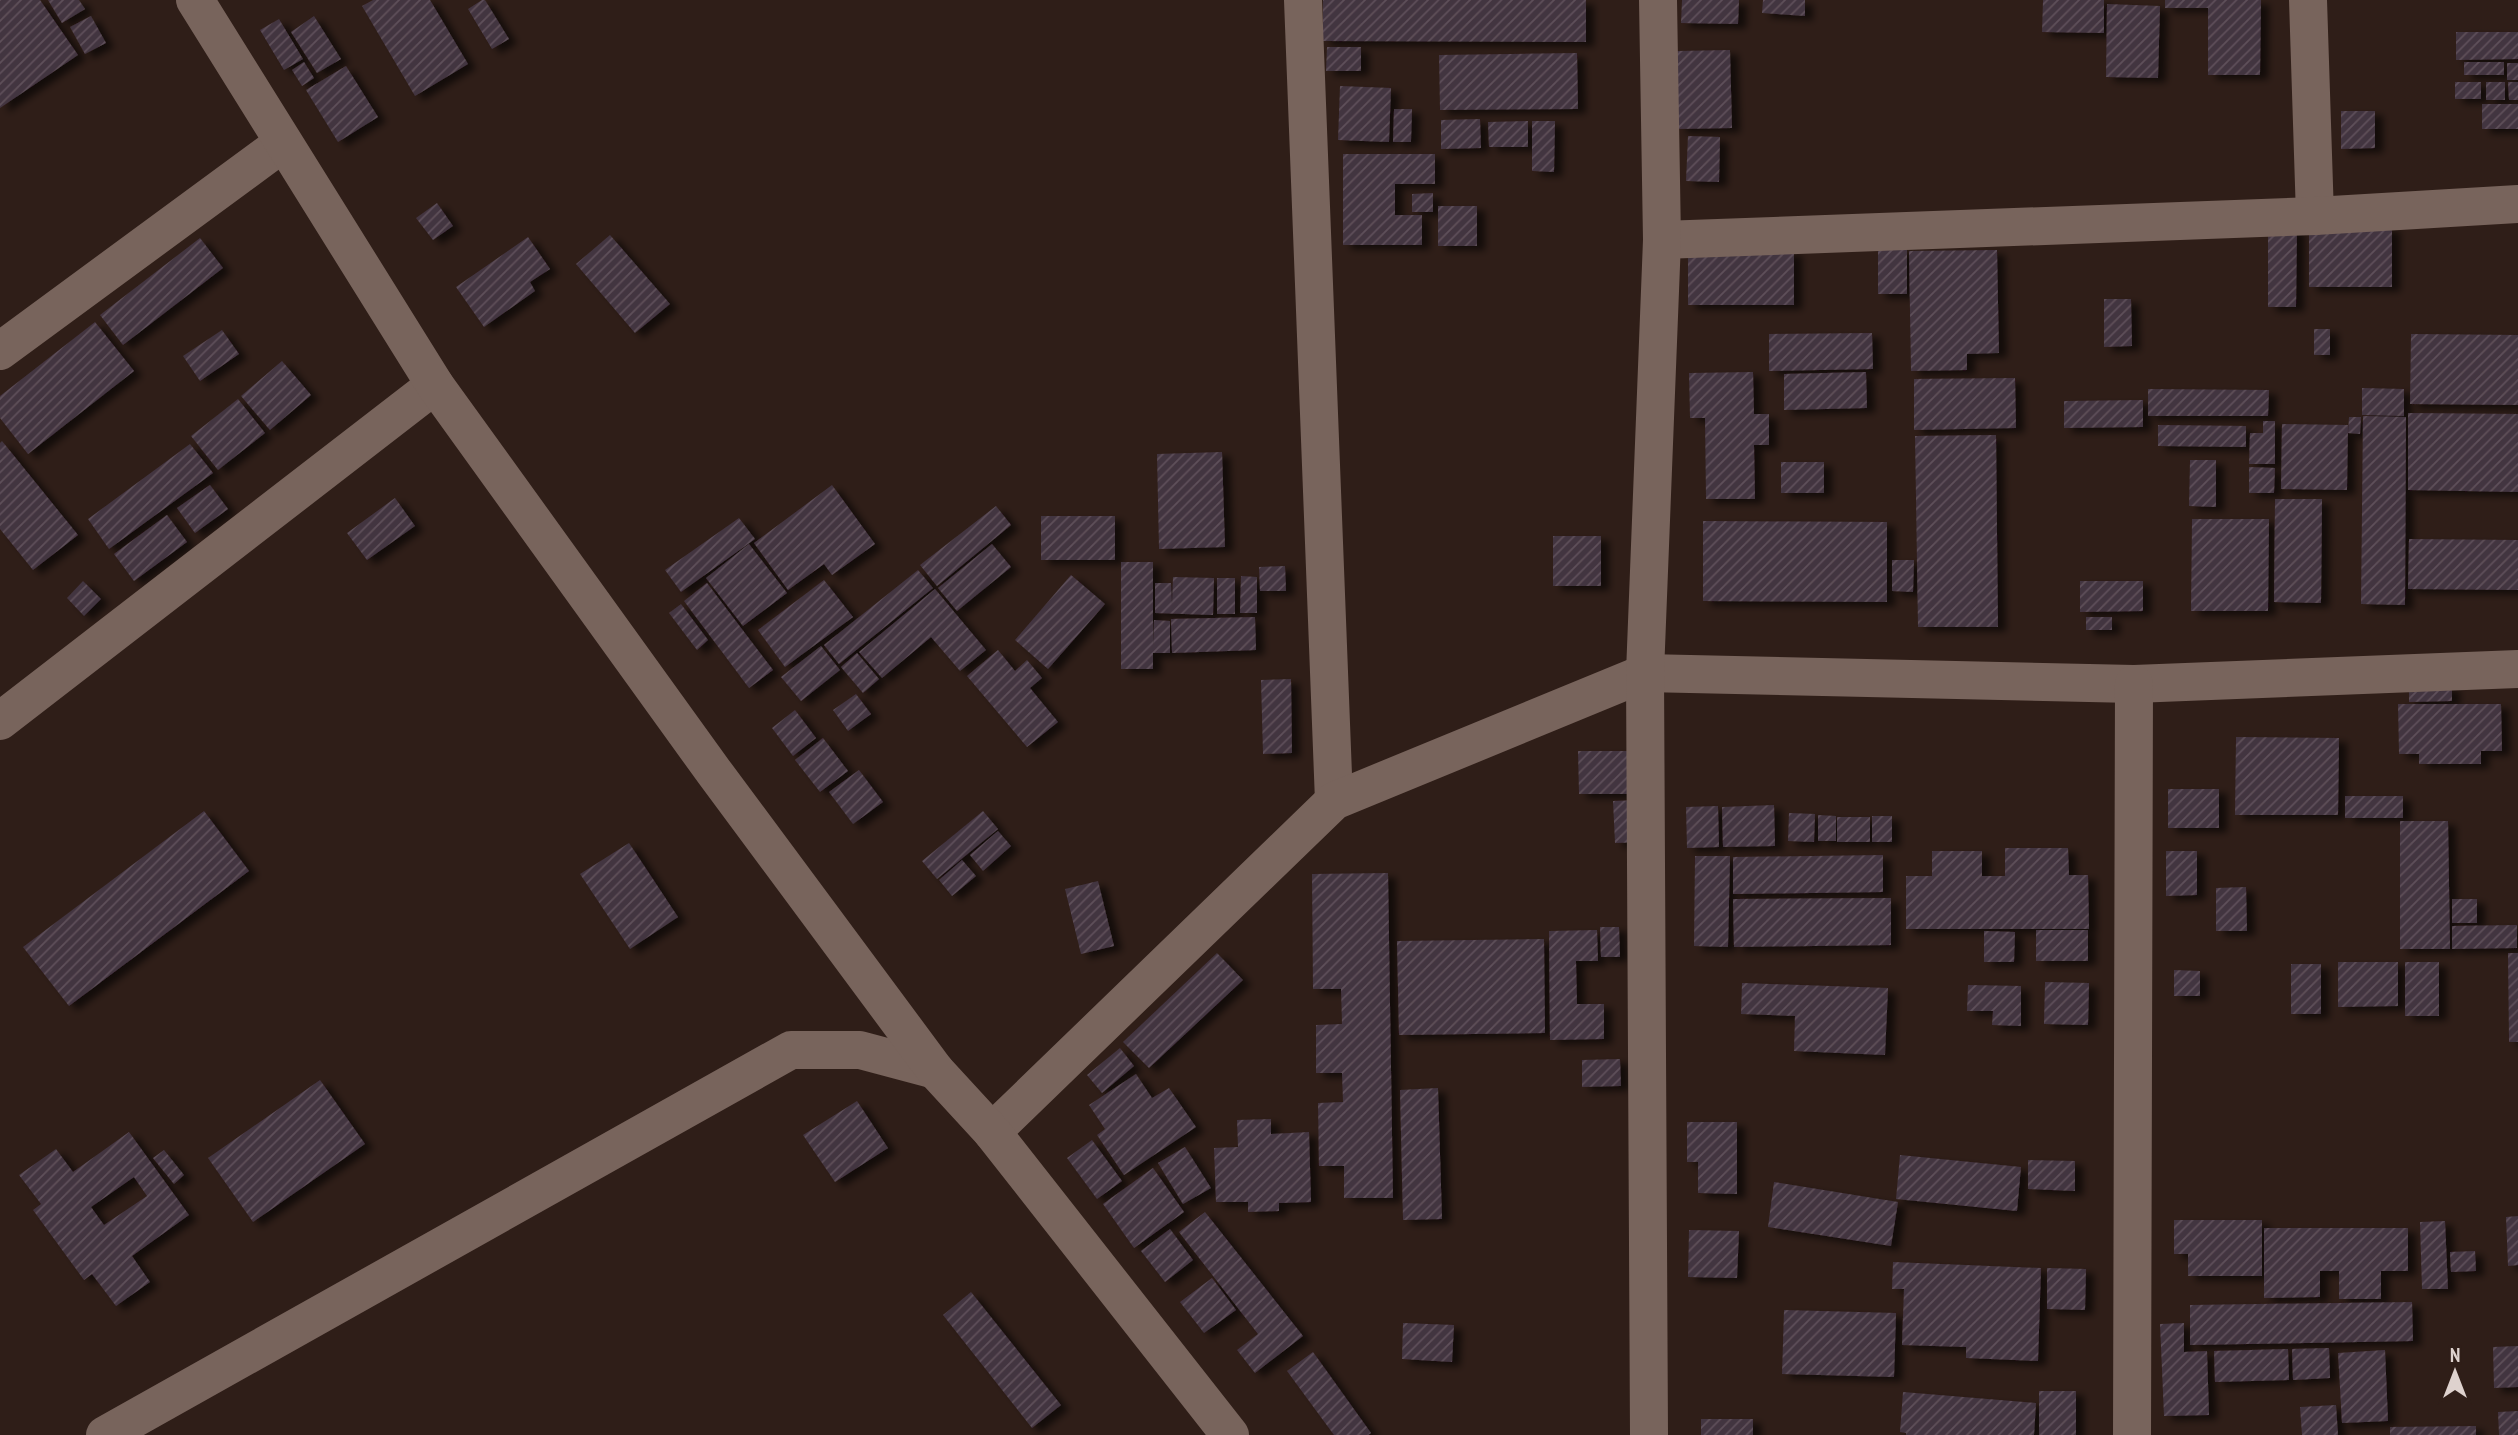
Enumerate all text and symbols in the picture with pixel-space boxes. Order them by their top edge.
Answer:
north arrow [2420,1337,2490,1407]
text: N [2450,1343,2460,1367]

